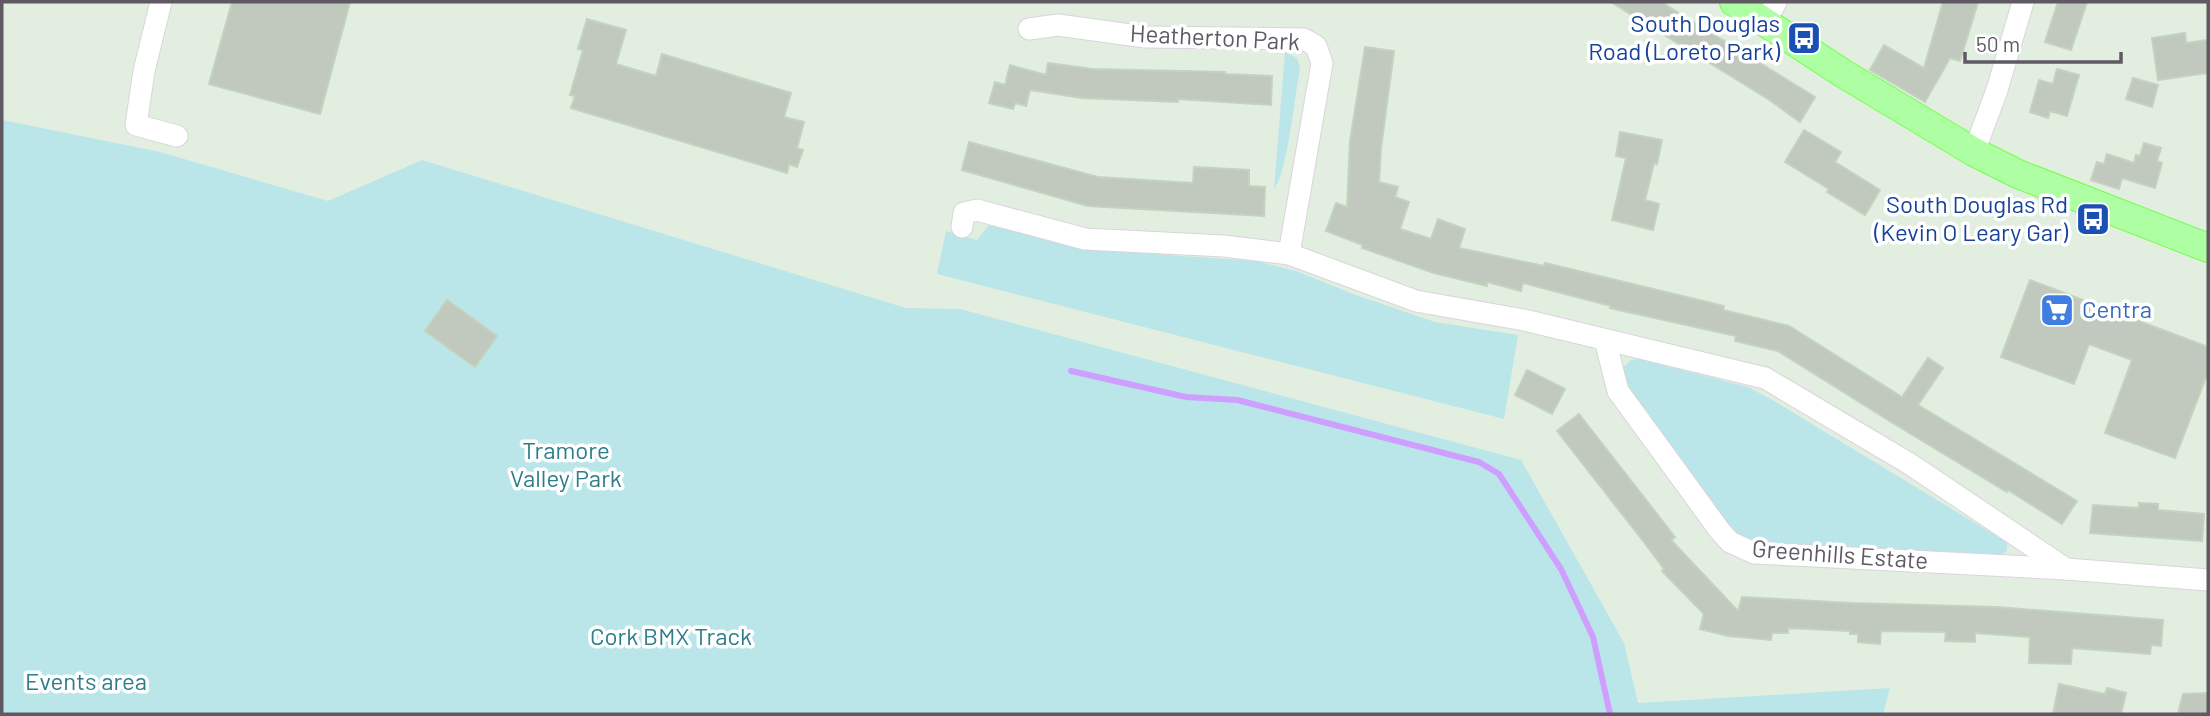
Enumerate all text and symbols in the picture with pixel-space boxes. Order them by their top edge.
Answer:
place label: South Douglas Road (Loreto Park) [1588,8,1781,65]
street label: Heatherton Park [1129,18,1301,55]
bus stop icon: South Douglas Road (Loreto Park) [1785,19,1823,57]
scale bar [1965,21,2121,65]
text: 50 m [1976,31,2020,56]
place label: South Douglas Rd (Kevin O Leary Gar) [1873,189,2069,246]
bus stop icon: South Douglas Rd (Kevin O Leary Gar) [2074,200,2112,238]
supermarket icon: Centra [2038,291,2076,329]
place label: Centra [2082,294,2152,323]
park label: Tramore Valley Park [510,435,622,492]
street label: Greenhills Estate [1751,533,1929,574]
park label: Cork BMX Track [590,621,752,650]
park label: Events area [25,666,147,695]

